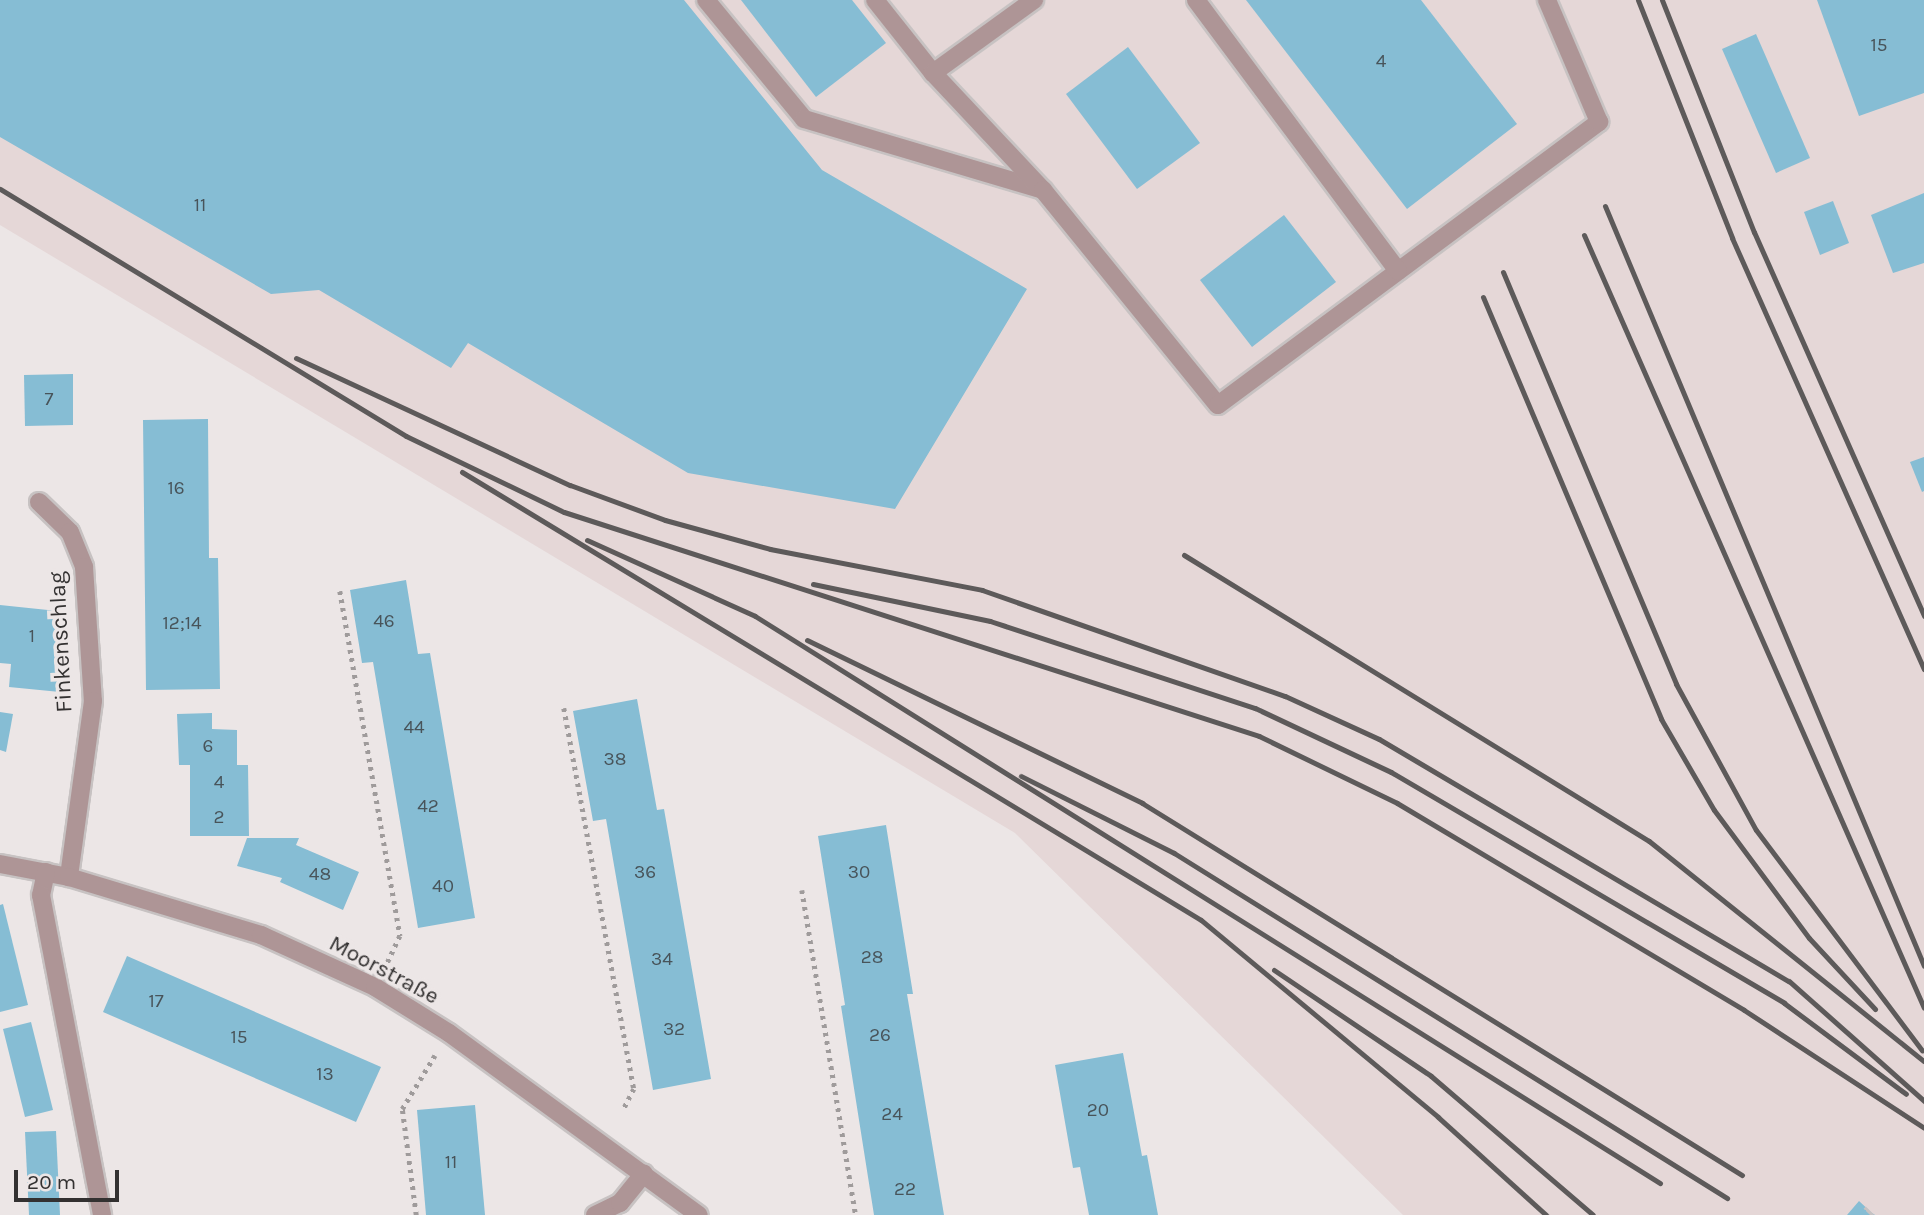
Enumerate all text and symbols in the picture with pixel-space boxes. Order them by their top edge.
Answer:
house number: 15 [1870,35,1888,57]
house number: 4 [1376,51,1386,73]
house number: 11 [194,195,206,217]
house number: 7 [45,389,53,411]
house number: 16 [167,478,185,500]
street label: Finkenschlag [44,571,78,713]
house number: 46 [373,611,395,633]
house number: 12;14 [162,613,202,635]
house number: 1 [29,626,35,648]
house number: 44 [403,717,425,739]
house number: 6 [203,736,213,758]
house number: 38 [604,749,626,771]
house number: 4 [214,772,224,794]
house number: 42 [417,796,439,818]
house number: 2 [213,807,225,829]
house number: 36 [634,862,656,884]
house number: 30 [848,862,870,884]
house number: 48 [309,864,331,886]
house number: 40 [432,876,454,898]
street label: Moorstraße [324,930,444,1010]
house number: 28 [861,947,883,969]
house number: 34 [651,949,673,971]
house number: 17 [148,991,164,1013]
house number: 32 [663,1019,685,1041]
house number: 26 [869,1025,891,1047]
house number: 15 [230,1027,248,1049]
house number: 13 [316,1064,334,1086]
house number: 20 [1087,1100,1109,1122]
house number: 24 [881,1104,903,1126]
house number: 11 [445,1152,457,1174]
scale bar [18,1156,122,1200]
text: 20 m [27,1170,76,1194]
house number: 22 [894,1179,916,1201]

